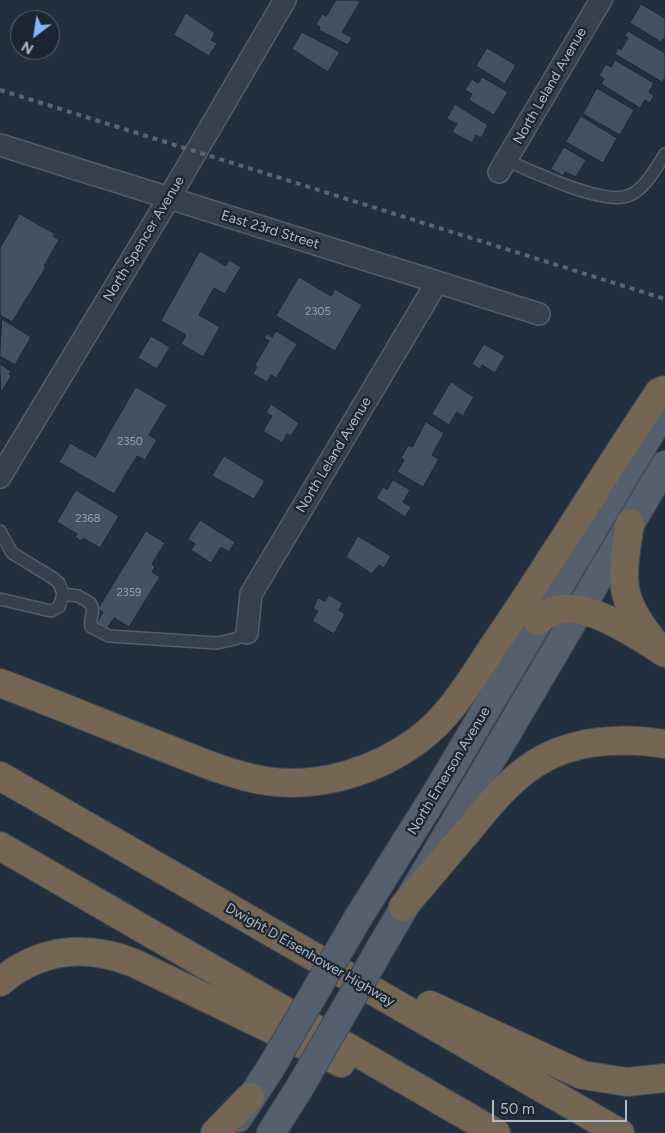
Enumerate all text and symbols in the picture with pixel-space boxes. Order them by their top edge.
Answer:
north arrow [10,10,60,60]
street label: North Leland Avenue [510,25,590,147]
text: N [19,37,37,58]
street label: North Spencer Avenue [100,173,188,305]
street label: East 23rd Street [219,207,321,253]
house number: 2305 [305,305,331,319]
street label: North Leland Avenue [293,394,375,516]
house number: 2350 [117,435,143,449]
house number: 2368 [75,512,101,526]
house number: 2359 [117,586,141,600]
street label: North Emerson Avenue [404,704,494,838]
street label: Dwight D Eisenhower Highway [222,900,398,1010]
scale bar [495,1090,630,1122]
text: 50 m [500,1100,535,1118]

